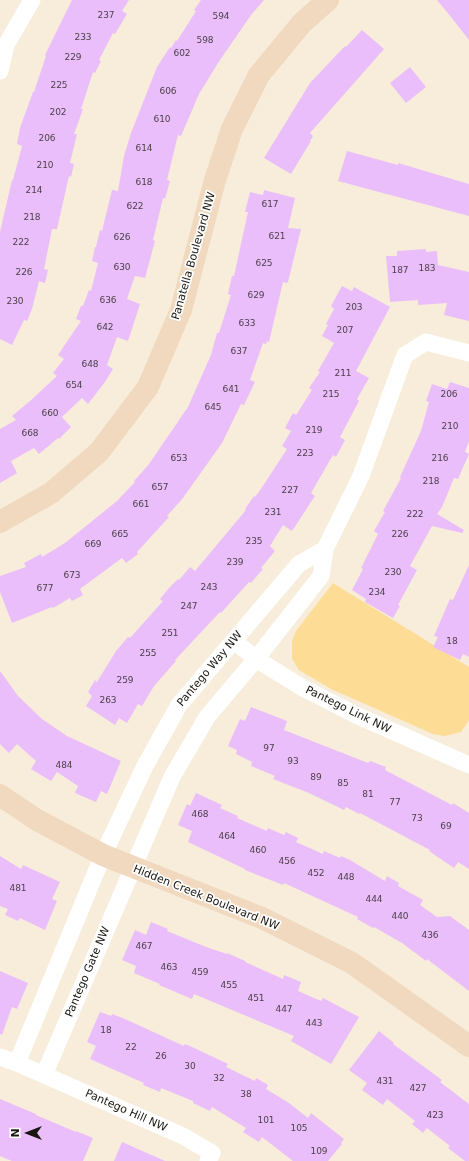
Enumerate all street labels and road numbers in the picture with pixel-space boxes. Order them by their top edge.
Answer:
street label: Panatella Boulevard NW [169,191,219,321]
street label: Pantego Way NW [175,629,245,709]
street label: Pantego Link NW [303,684,393,736]
street label: Hidden Creek Boulevard NW [131,863,281,933]
street label: Pantego Gate NW [63,925,113,1019]
street label: Pantego Hill NW [83,1087,169,1135]

